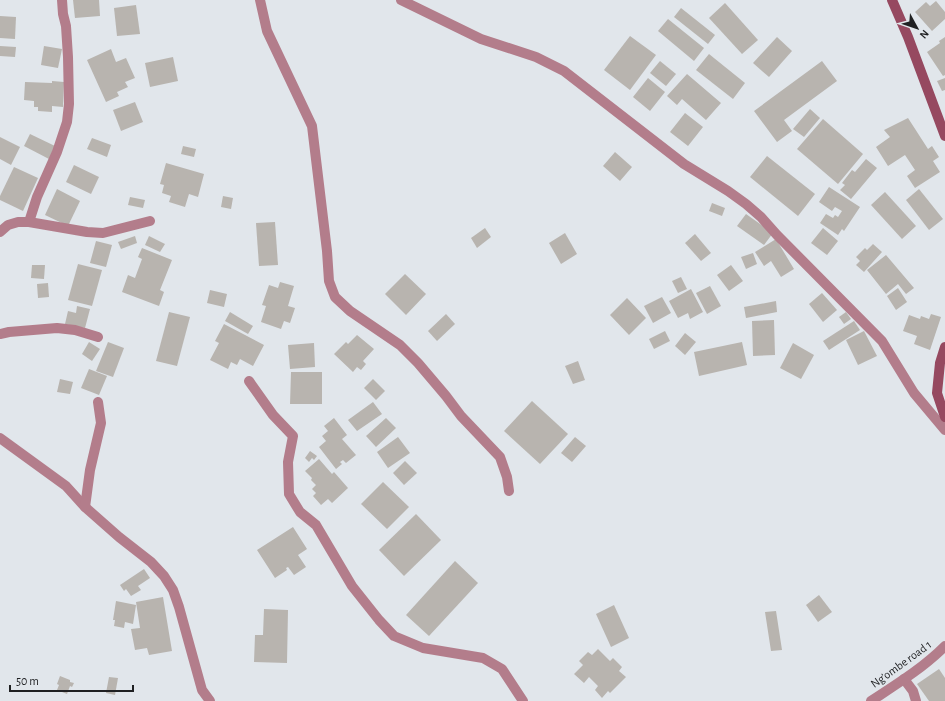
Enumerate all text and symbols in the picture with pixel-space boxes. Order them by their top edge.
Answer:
north arrow [897,8,937,48]
text: N [918,28,931,41]
street label: Ng’ombe road 1 [868,638,934,690]
scale bar [10,667,133,693]
text: 50 m [16,675,39,687]

